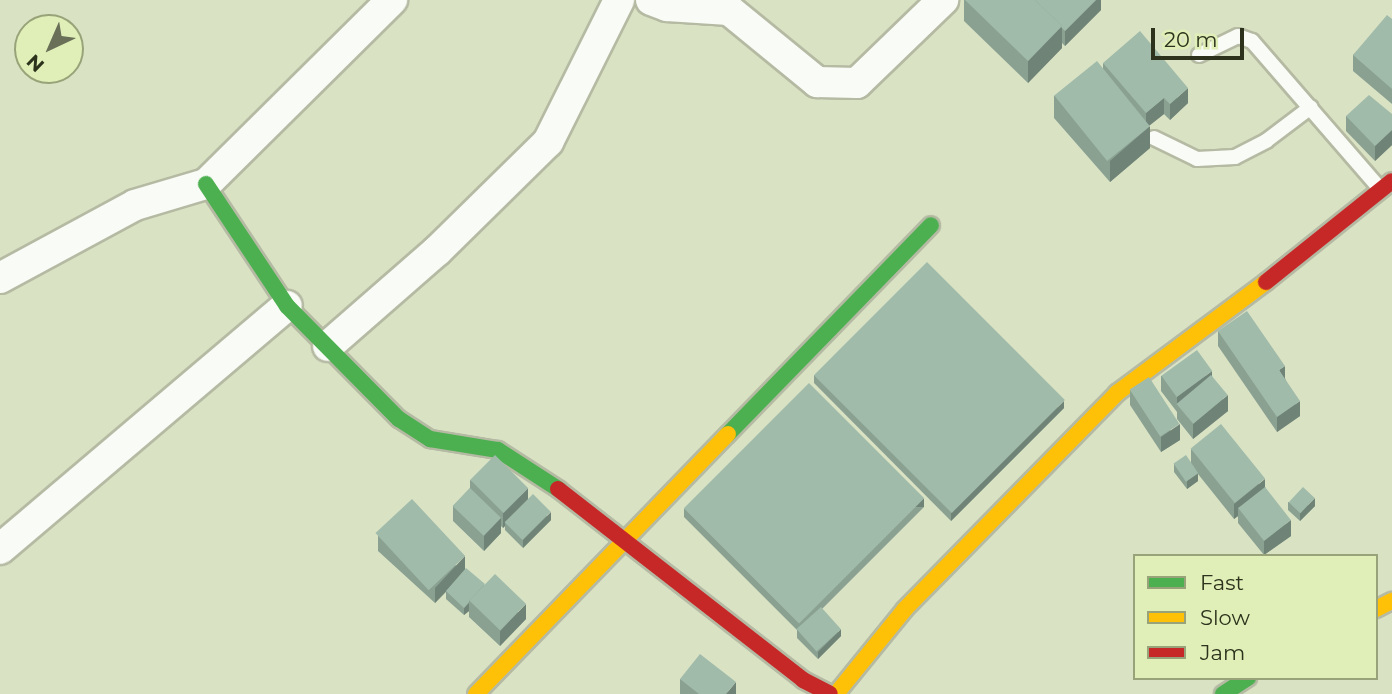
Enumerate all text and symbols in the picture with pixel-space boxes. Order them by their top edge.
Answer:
north arrow [14,14,84,84]
scale bar [1154,14,1247,58]
text: 20 m [1164,27,1218,52]
text: N [22,49,49,77]
legend [1133,554,1378,680]
text: Fast [1200,570,1244,595]
text: Slow [1200,605,1250,630]
text: Jam [1200,640,1245,665]

